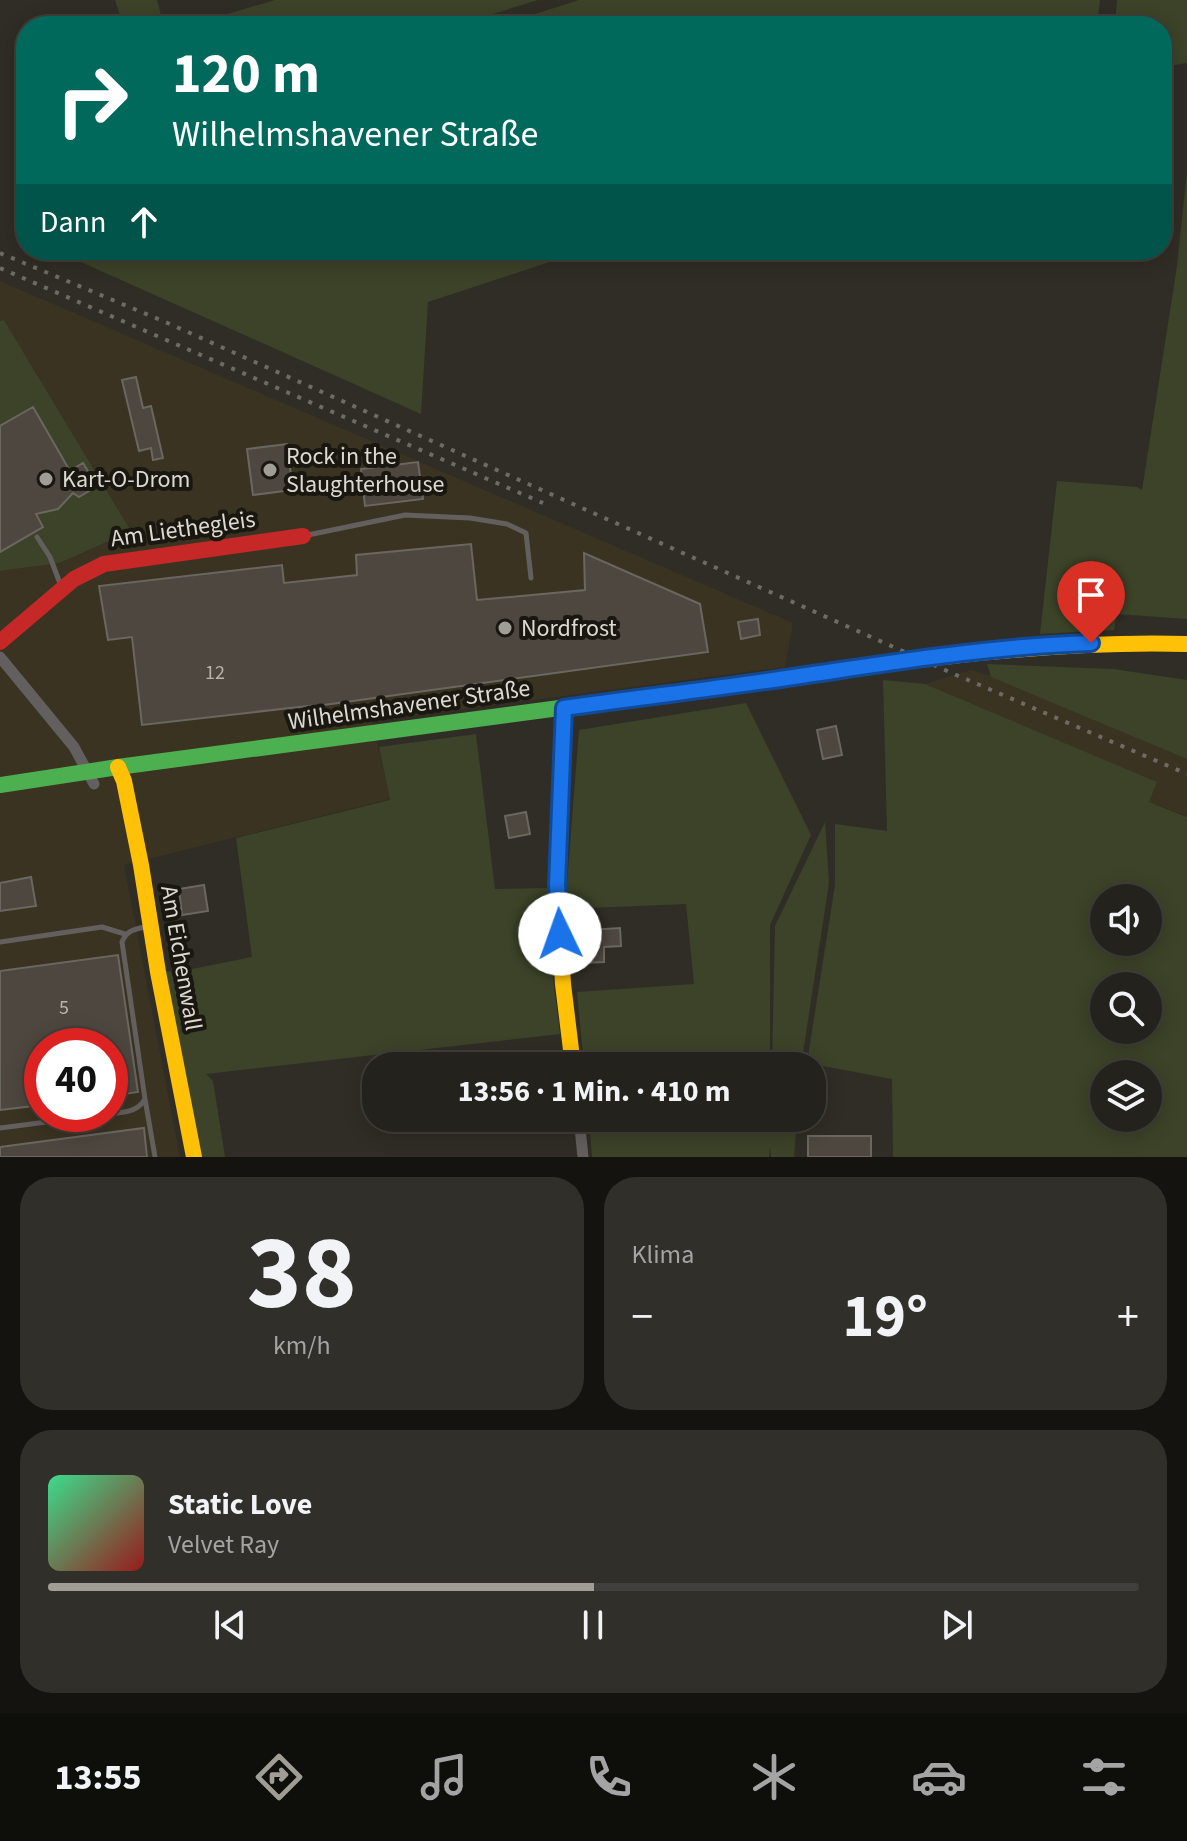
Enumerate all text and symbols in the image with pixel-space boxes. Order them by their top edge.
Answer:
text: 120 m [172,35,320,114]
icon: right [40,48,144,152]
text: Wilhelmshavener Straße [172,109,538,160]
icon: ahead [122,200,166,244]
text: Dann [40,201,106,244]
place label: Rock in the Slaughterhouse [286,439,444,502]
marker: Rock in the Slaughterhouse [261,461,279,479]
place label: Kart-O-Drom [62,462,190,497]
marker: Kart-O-Drom [37,470,55,488]
street label: Am Liethegleis [108,502,258,556]
pin [1057,561,1125,643]
icon: arrive [1069,573,1113,617]
place label: Nordfrost [521,611,617,646]
marker: Nordfrost [496,619,514,637]
house number: 12 [205,659,225,687]
street label: Wilhelmshavener Straße [286,671,532,739]
street label: Am Eichenwall [151,883,211,1033]
map controls [1090,884,1162,1132]
button: sound [1090,884,1162,956]
position arrow [518,892,602,976]
button: search [1090,972,1162,1044]
house number: 5 [59,994,69,1022]
speed limit sign: 40 [24,1028,128,1132]
button: layers [1090,1060,1162,1132]
text: 13:56 · 1 Min. · 410 m [458,1070,730,1113]
text: 38 [247,1201,357,1349]
text: Klima [632,1236,694,1273]
text: 19° [843,1275,928,1360]
text: − [632,1286,653,1349]
text: + [1117,1286,1139,1349]
text: km/h [273,1327,331,1364]
text: Static Love [168,1483,312,1526]
text: Velvet Ray [168,1526,279,1563]
icon: previous [208,1603,252,1647]
icon: pause [571,1603,615,1647]
icon: next [935,1603,979,1647]
icon: directions [251,1749,307,1805]
icon: music [416,1749,472,1805]
icon: phone [581,1749,637,1805]
icon: climate [746,1749,802,1805]
icon: car [911,1749,967,1805]
icon: filters [1076,1749,1132,1805]
text: 13:55 [55,1752,141,1803]

